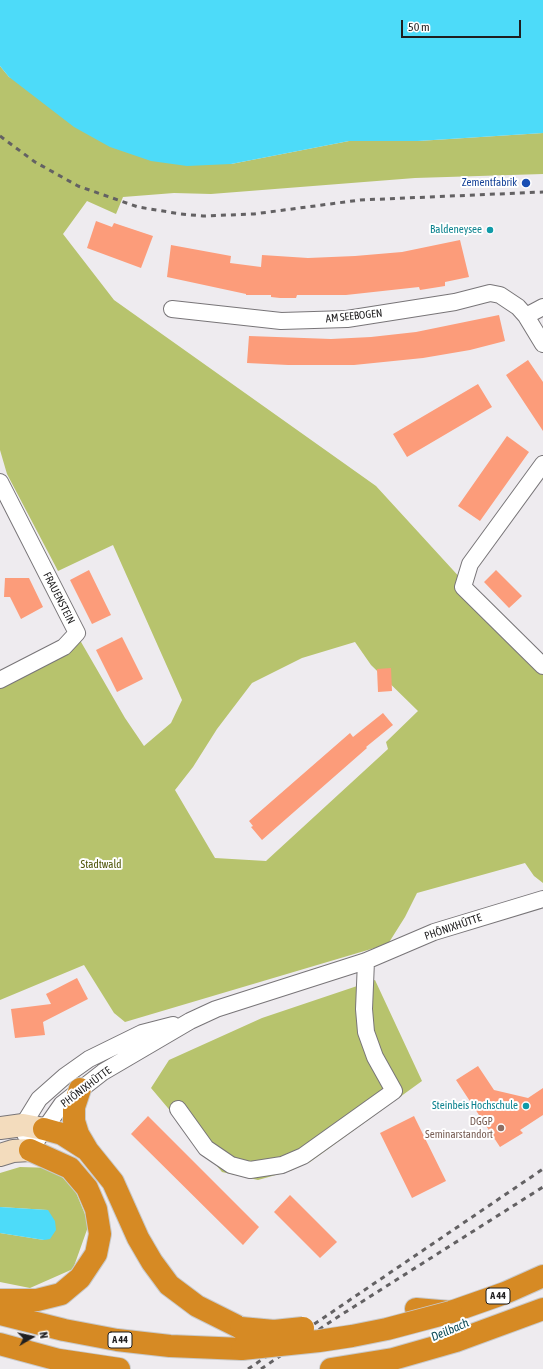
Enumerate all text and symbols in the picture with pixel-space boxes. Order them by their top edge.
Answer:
scale bar [403,12,523,38]
text: 50 m [408,20,430,34]
place label: Zementfabrik [462,176,517,190]
marker: Zementfabrik [520,177,532,189]
place label: Baldeneysee [430,223,482,237]
marker: Baldeneysee [485,225,495,235]
street label: AM SEEBOGEN [325,306,383,326]
street label: FRAUENSTEIN [40,570,78,626]
park label: Stadtwald [81,858,121,872]
street label: PHÖNIXHÜTTE [423,911,483,943]
street label: PHÖNIXHÜTTE [58,1064,114,1110]
place label: Steinbeis Hochschule [432,1099,518,1113]
marker: Steinbeis Hochschule [521,1101,531,1111]
place label: DGGP Seminarstandort [425,1115,493,1141]
marker: DGGP Seminarstandort [496,1123,506,1133]
road number: A 44 [486,1288,510,1304]
water label: Deilbach [429,1316,471,1344]
north arrow [12,1317,52,1357]
text: N [37,1331,50,1339]
road number: A 44 [108,1332,132,1348]

